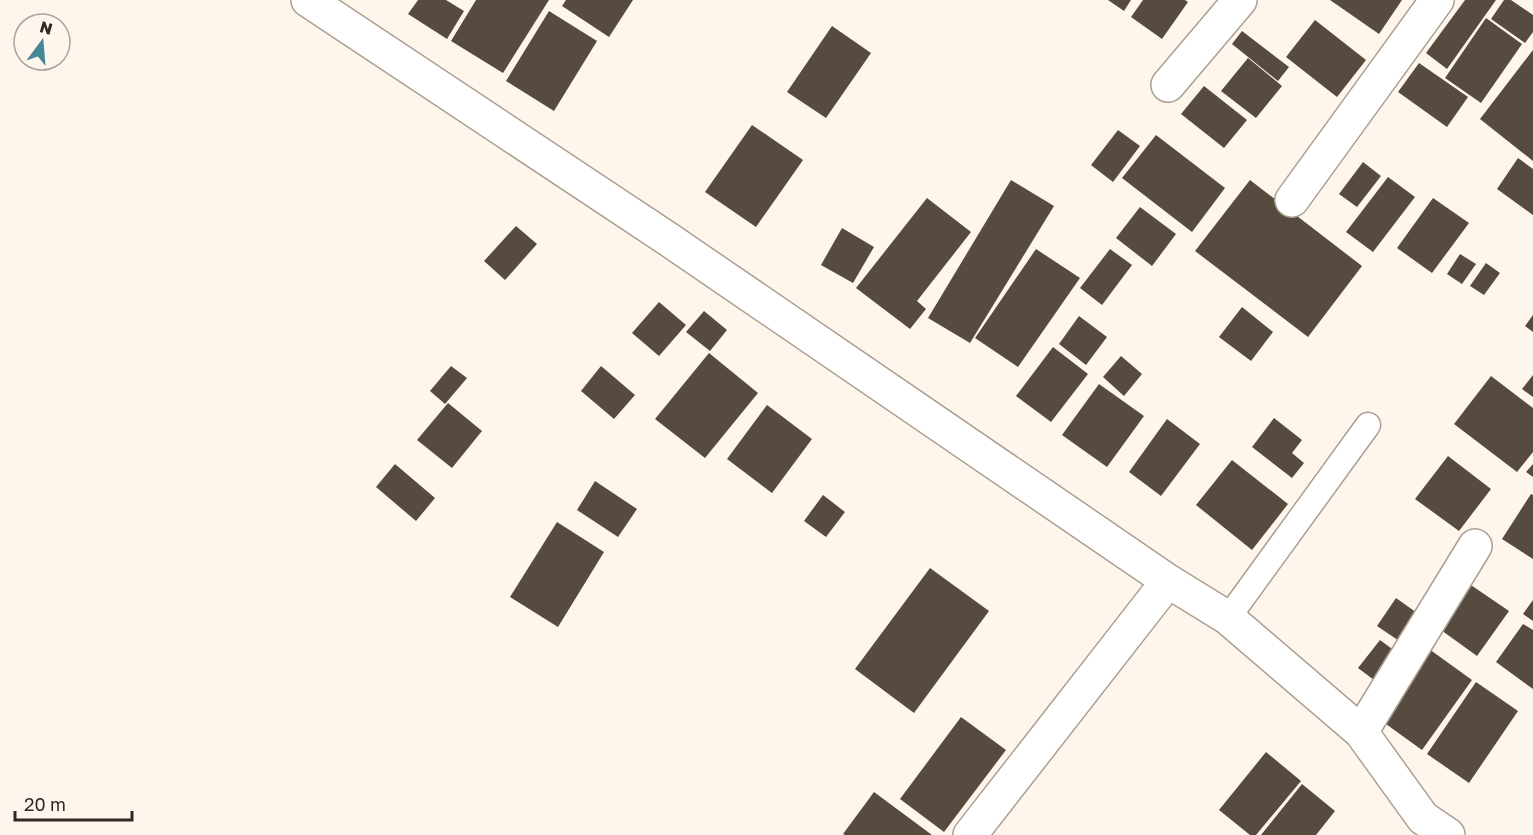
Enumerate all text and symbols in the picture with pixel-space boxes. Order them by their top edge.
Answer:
north arrow [12,12,72,72]
text: N [38,16,55,39]
scale bar [15,784,132,822]
text: 20 m [24,793,66,815]

